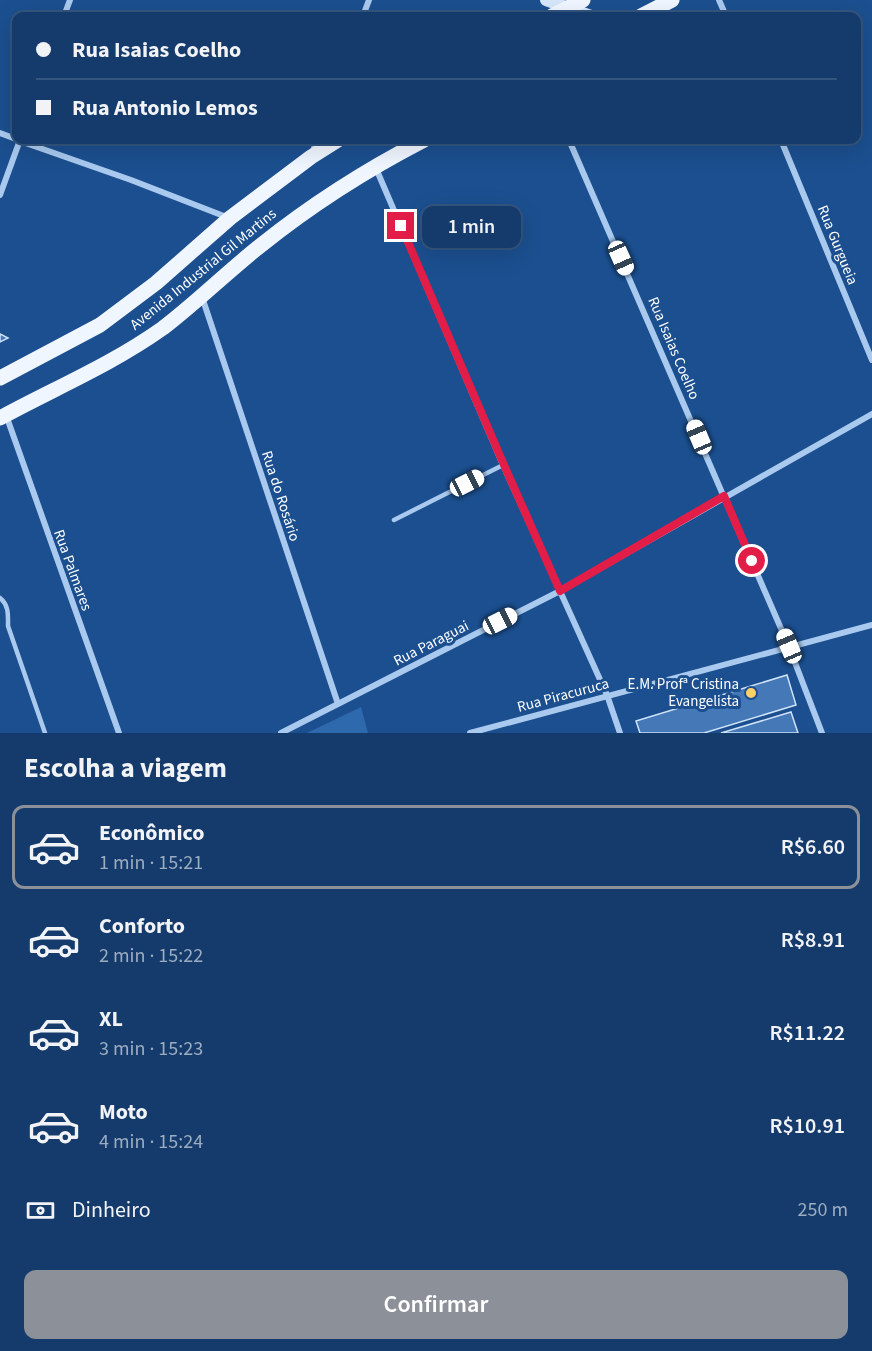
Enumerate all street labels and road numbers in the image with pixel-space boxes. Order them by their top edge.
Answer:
street label: Rua Gurgueia [812,202,863,288]
street label: Avenida Industrial Gil Martins [126,204,281,335]
street label: Rua Isaias Coelho [642,294,705,403]
street label: Rua do Rosário [256,448,305,544]
street label: Rua Palmares [48,527,97,614]
street label: Rua Paraguai [390,615,473,671]
street label: Rua Piracuruca [515,673,611,718]

